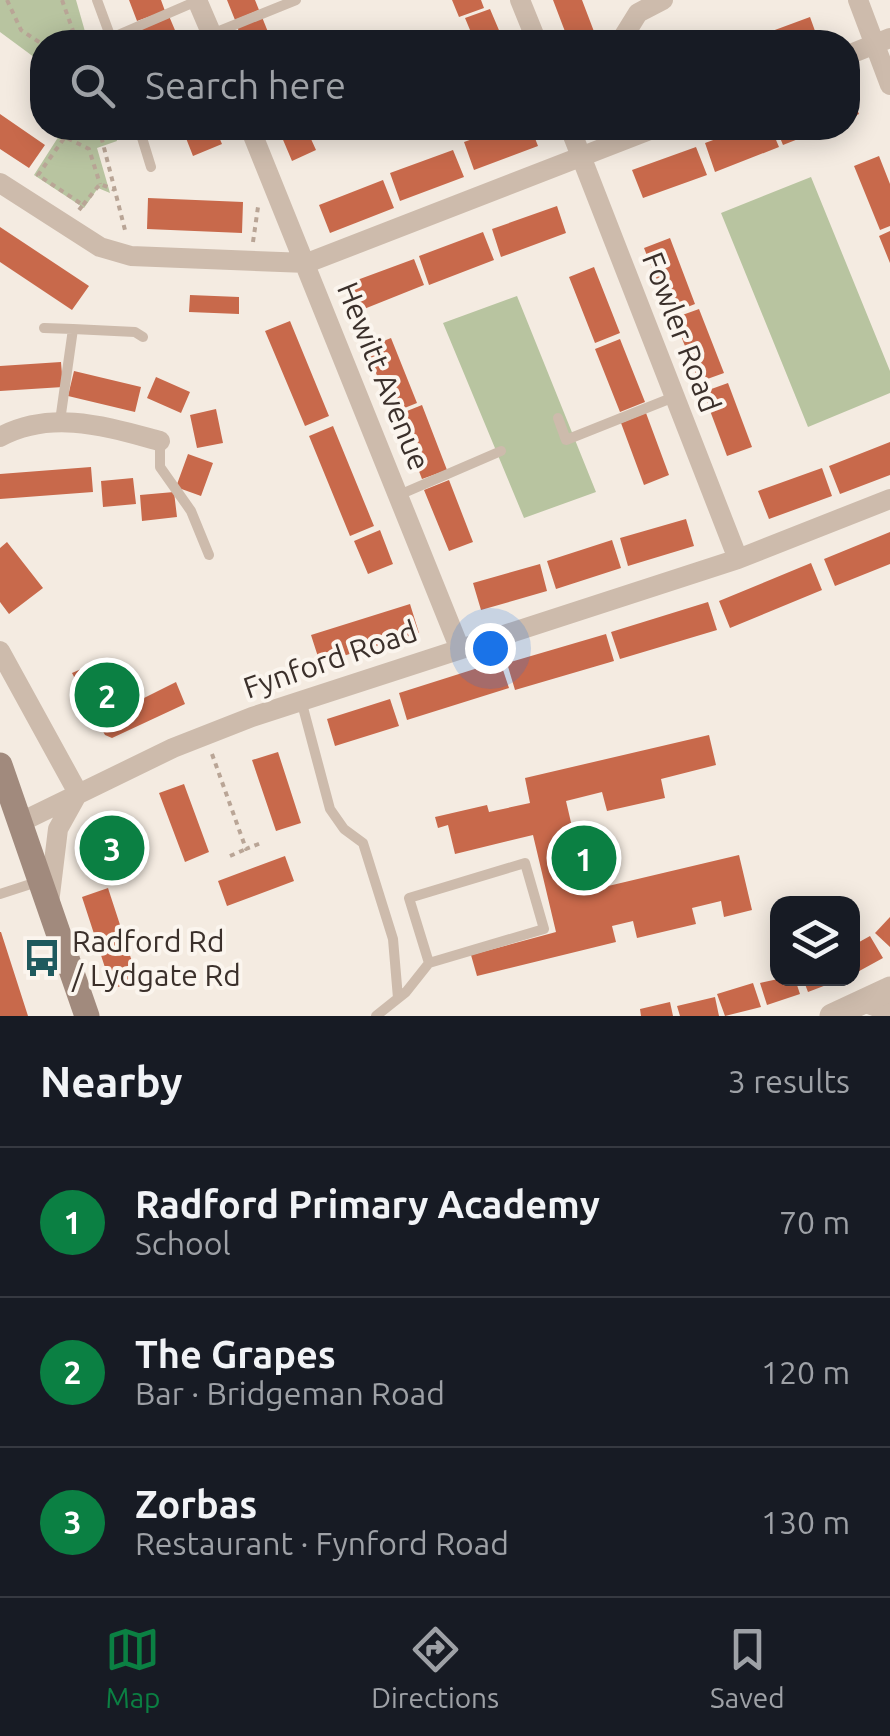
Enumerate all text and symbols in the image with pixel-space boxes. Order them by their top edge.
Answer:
search box [30,30,860,140]
icon: search [65,58,120,113]
text: Search here [145,64,346,106]
street label: Fowler Road [636,247,728,417]
street label: Hewitt Avenue [331,277,437,475]
street label: Fynford Road [239,613,421,705]
your location [465,623,516,674]
pin: 2 [74,658,140,732]
pin: 3 [80,810,144,886]
pin: 1 [552,820,616,896]
map controls [770,896,860,986]
button: layers [770,896,860,986]
place label: Radford Rd / Lydgate Rd [71,924,241,992]
bus stop icon: Radford Rd / Lydgate Rd [21,937,63,979]
text: Nearby [40,1058,183,1105]
text: 3 results [728,1063,850,1099]
text: Radford Primary Academy [135,1183,600,1225]
text: 1 [63,1204,82,1240]
text: 70 m [779,1204,850,1240]
text: School [135,1225,231,1261]
text: The Grapes [135,1333,336,1375]
text: 2 [63,1354,82,1390]
text: 120 m [761,1354,850,1390]
text: Bar · Bridgeman Road [135,1375,445,1411]
text: Zorbas [135,1483,257,1525]
text: 3 [63,1504,82,1540]
text: 130 m [761,1504,850,1540]
text: Restaurant · Fynford Road [135,1525,509,1561]
tab: Map [105,1622,161,1713]
tab: Directions [371,1622,499,1713]
tab: Saved [710,1622,785,1713]

